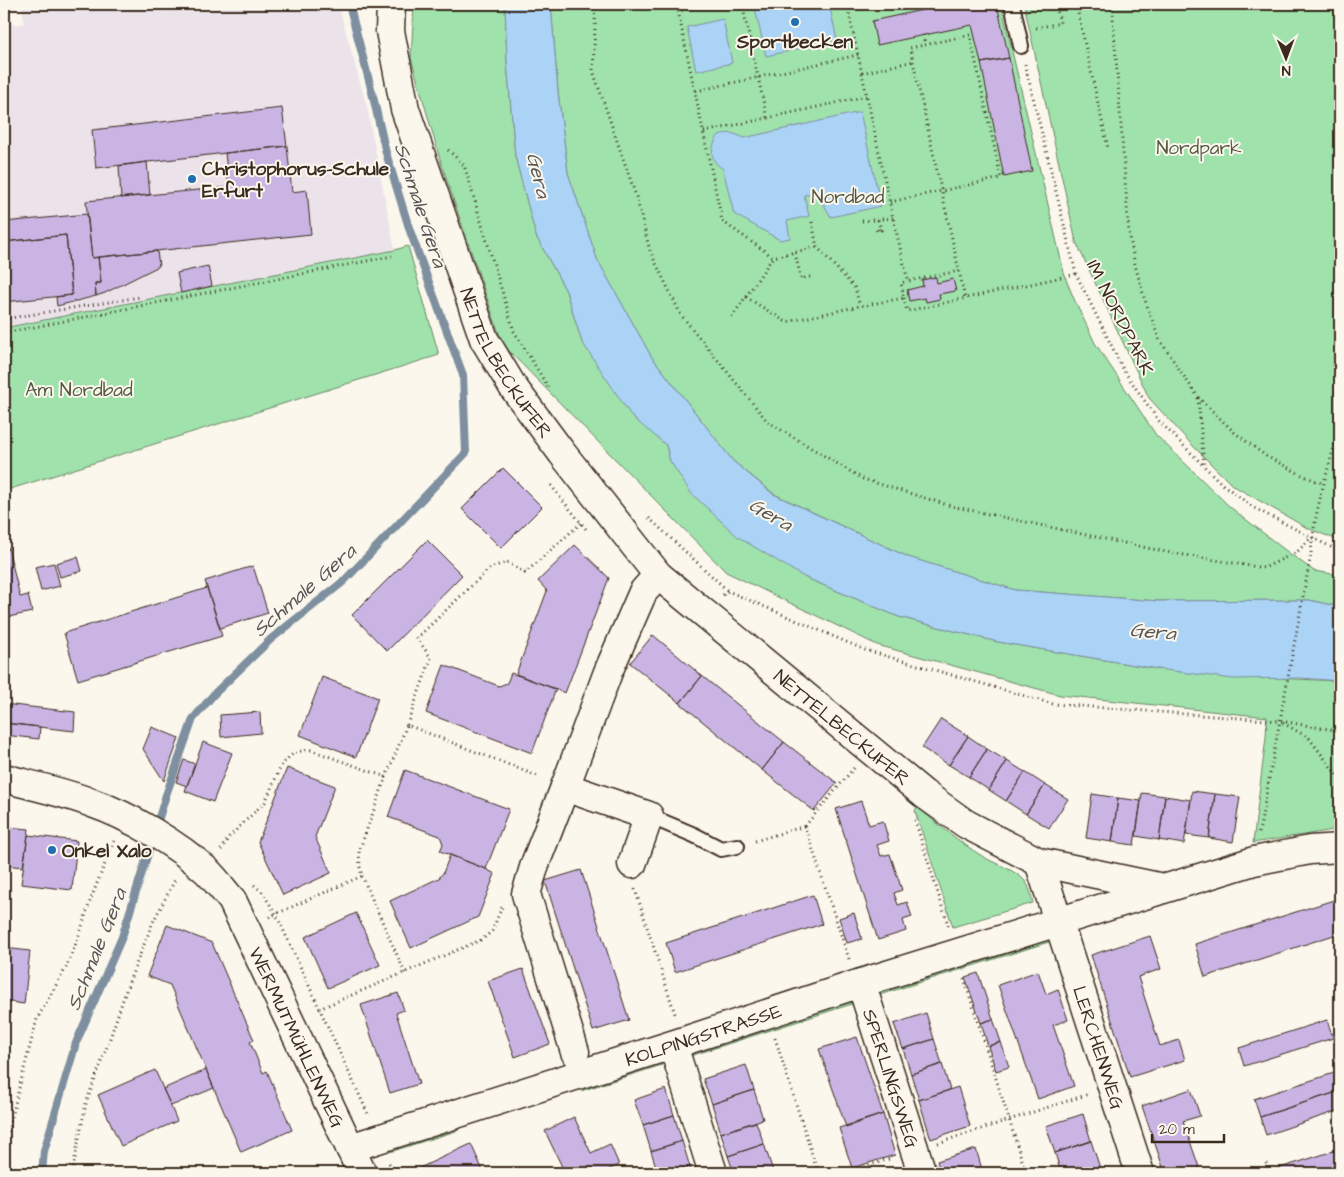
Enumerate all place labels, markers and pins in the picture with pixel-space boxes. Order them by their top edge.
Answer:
marker: Sportbecken [789,16,801,28]
place label: Sportbecken [736,29,854,56]
place label: Christophorus-Schule Erfurt [202,156,390,205]
marker: Christophorus-Schule Erfurt [186,173,198,185]
place label: Onkel Xalo [62,838,152,865]
marker: Onkel Xalo [46,844,58,856]

